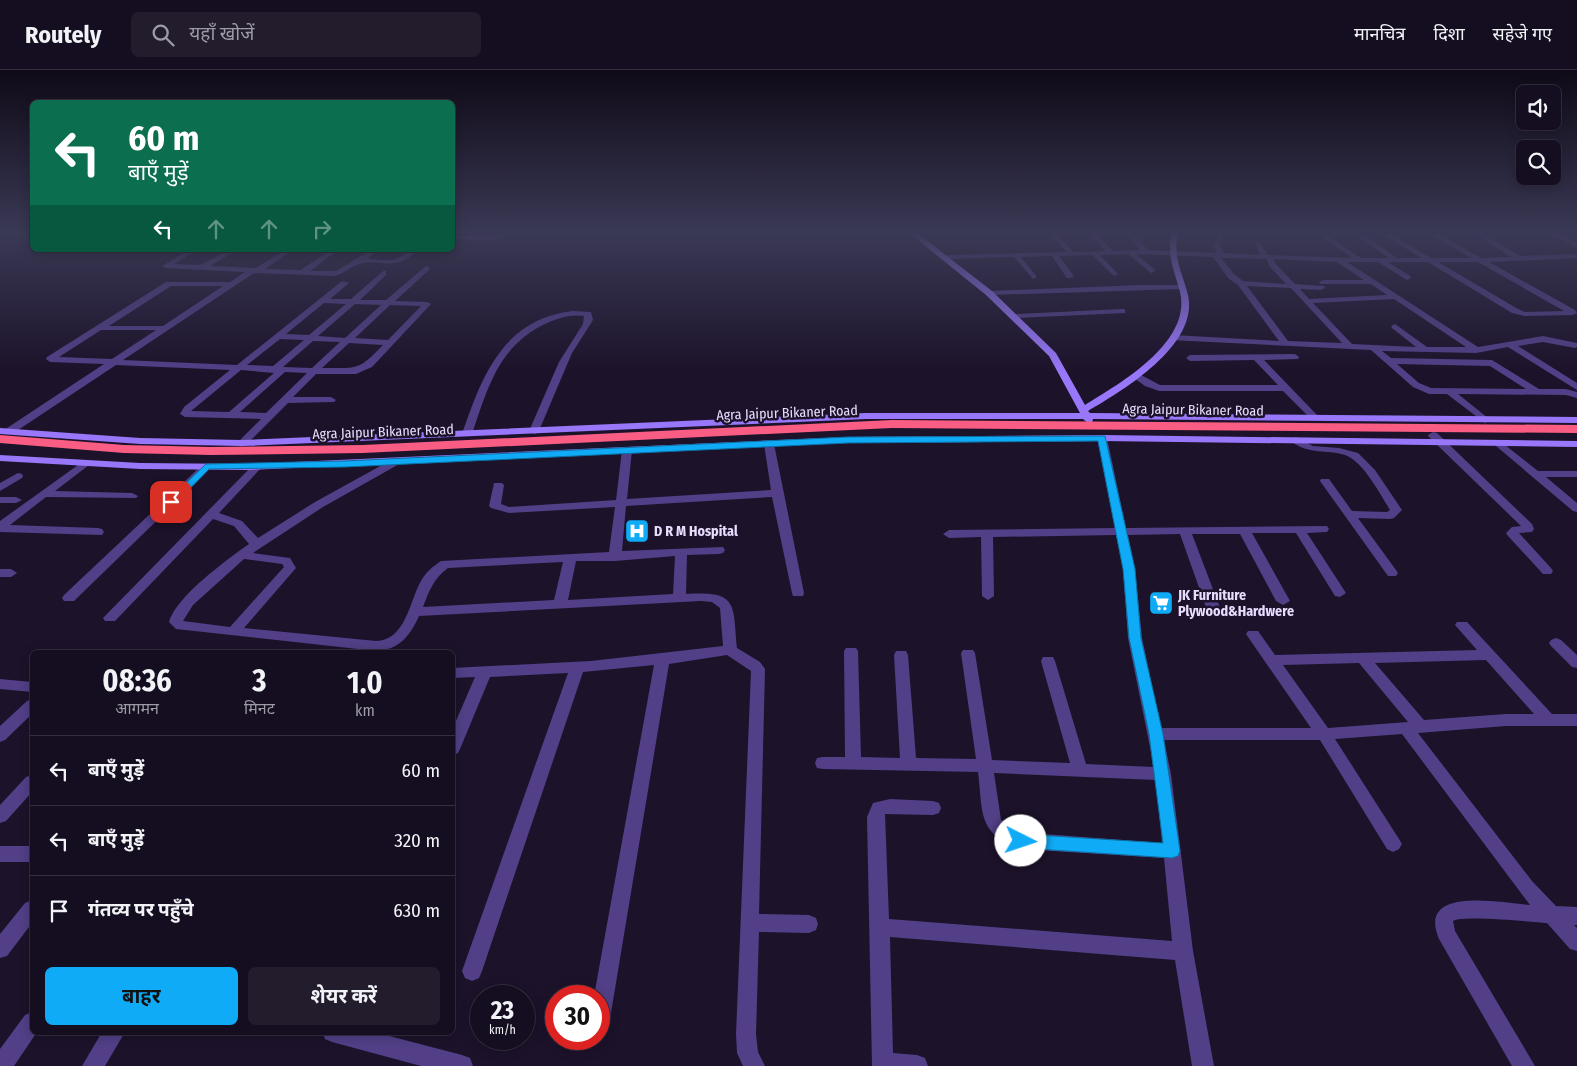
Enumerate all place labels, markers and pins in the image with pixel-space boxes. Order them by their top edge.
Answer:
pin [150,481,192,523]
hospital icon: D R M Hospital [624,518,650,544]
place label: D R M Hospital [654,523,738,540]
place label: JK Furniture Plywood&Hardwere [1177,587,1294,620]
supermarket icon: JK Furniture Plywood&Hardwere [1148,590,1174,616]

